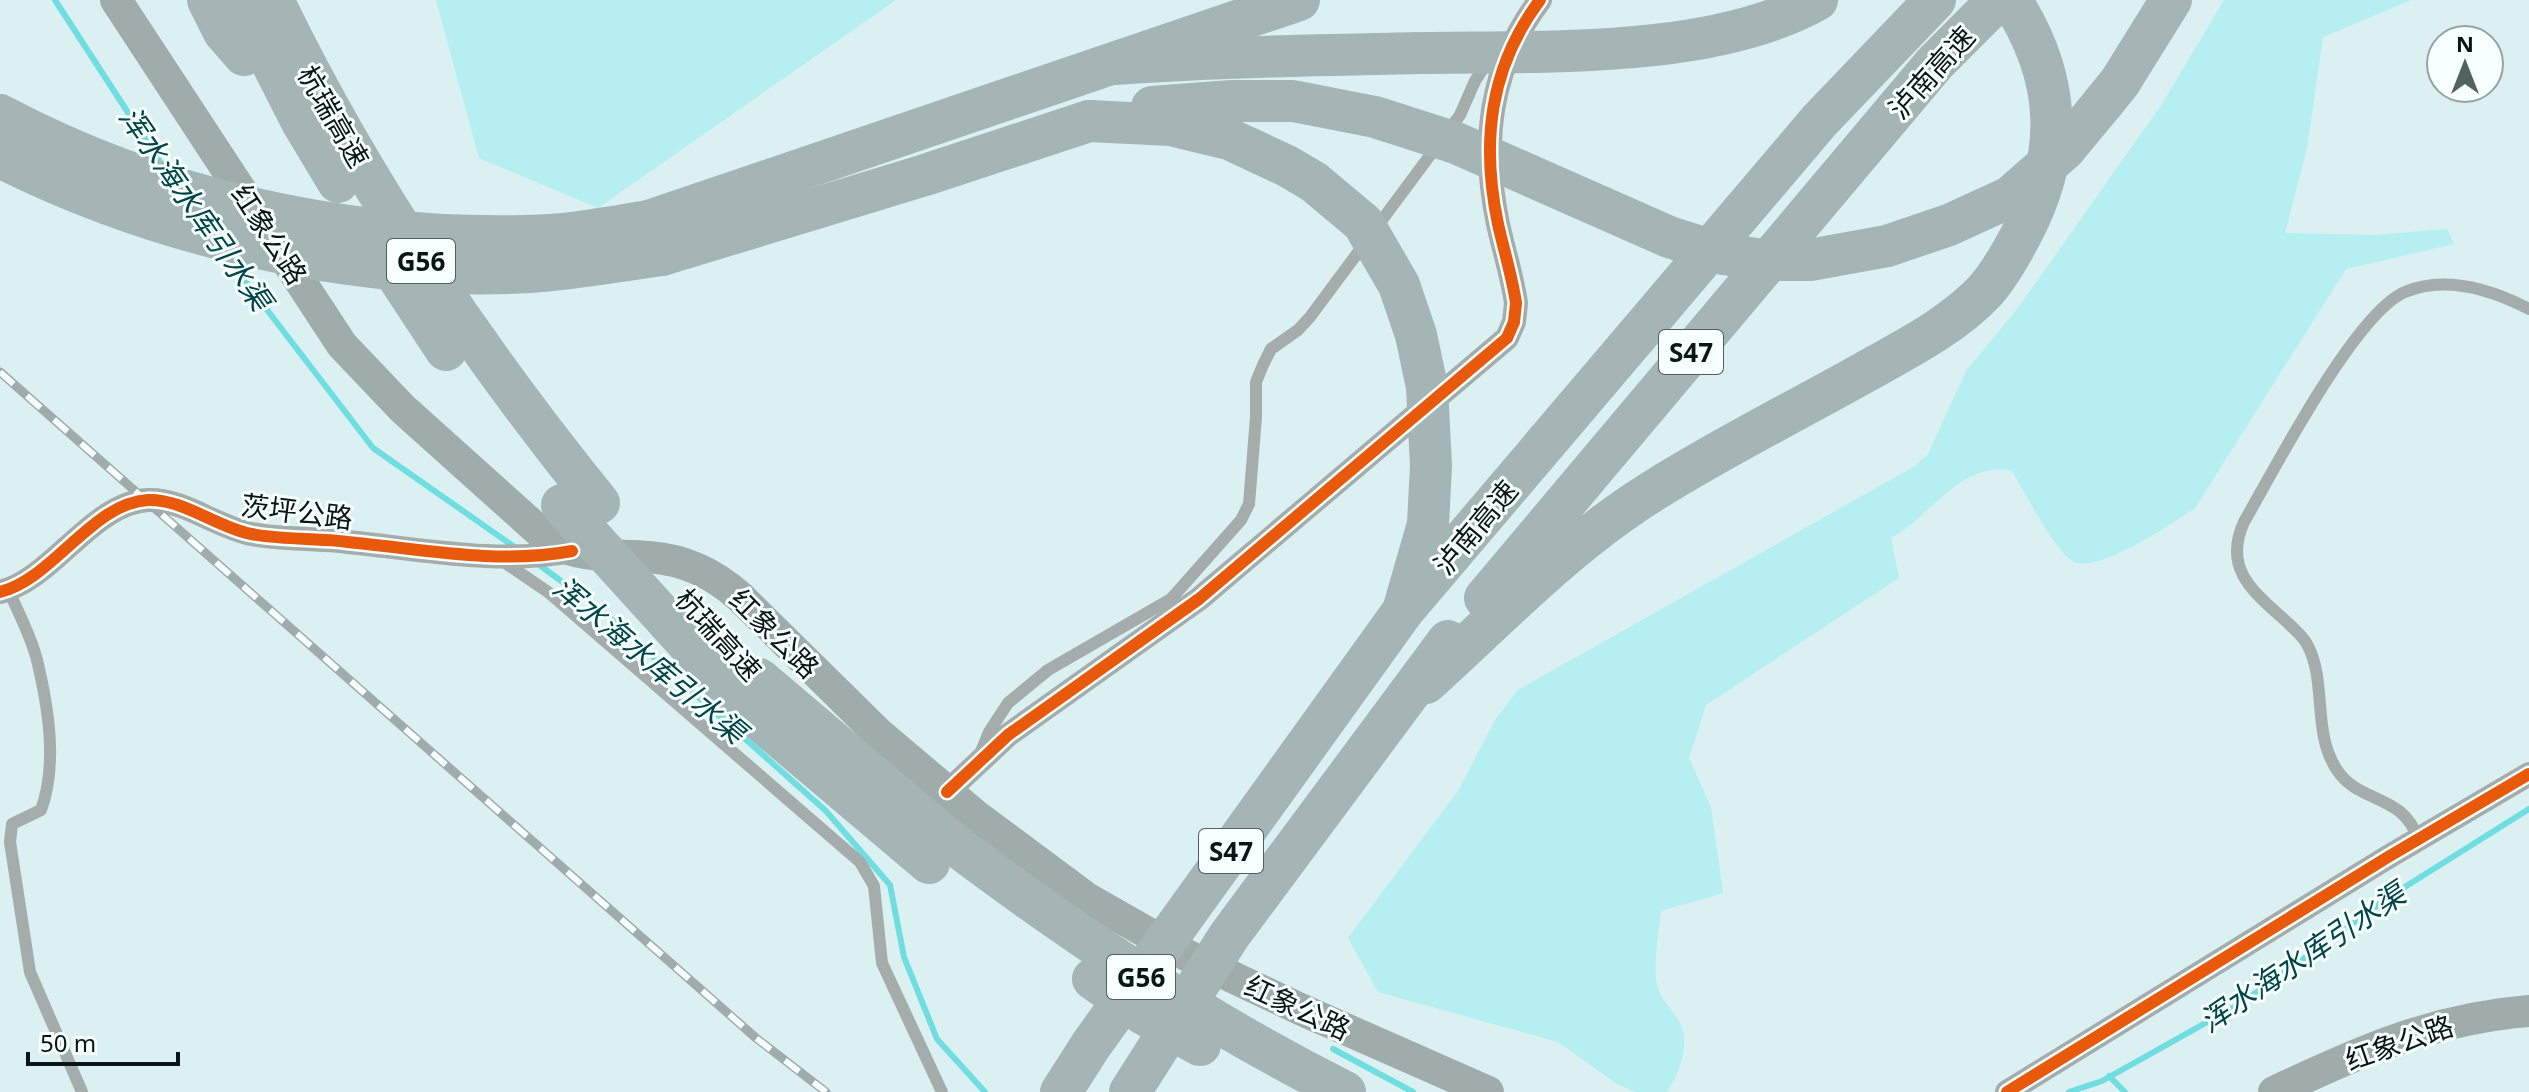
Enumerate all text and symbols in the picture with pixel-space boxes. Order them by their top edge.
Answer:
street label: 泸南高速 [1879,18,1983,126]
north arrow [2425,24,2505,104]
text: N [2456,28,2474,58]
street label: 杭瑞高速 [290,58,378,174]
water label: 浑水海水库引水渠 [110,98,284,321]
street label: 红象公路 [224,177,316,291]
road number: G56 [387,239,455,283]
road number: S47 [1659,330,1723,374]
street label: 泸南高速 [1424,472,1526,582]
street label: 茨坪公路 [239,485,355,537]
water label: 浑水海水库引水渠 [545,566,758,754]
street label: 杭瑞高速 [667,580,771,688]
street label: 红象公路 [722,580,828,686]
road number: S47 [1199,829,1263,873]
water label: 浑水海水库引水渠 [2191,871,2416,1041]
road number: G56 [1107,955,1175,999]
street label: 红象公路 [1239,966,1357,1048]
street label: 红象公路 [2340,1006,2458,1078]
scale bar [28,1016,178,1066]
text: 50 m [40,1026,96,1059]

